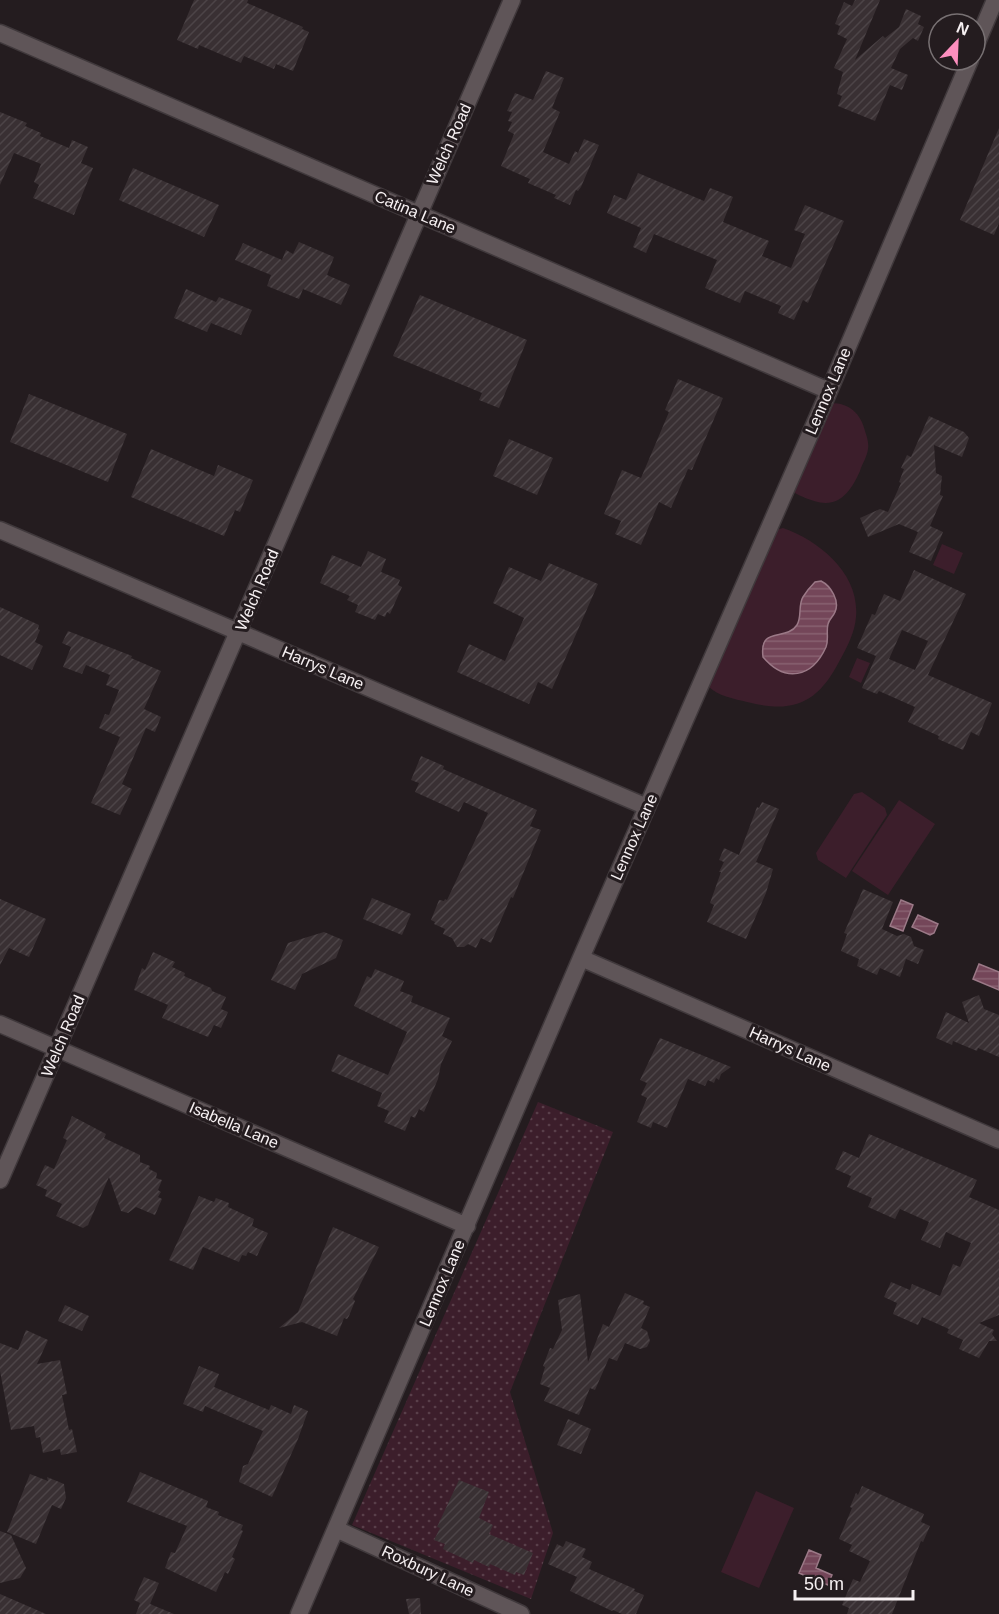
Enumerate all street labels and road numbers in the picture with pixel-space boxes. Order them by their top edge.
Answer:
street label: Welch Road [424,101,474,187]
street label: Catina Lane [372,187,458,237]
street label: Lennox Lane [802,345,854,437]
street label: Welch Road [232,547,282,633]
street label: Harrys Lane [280,643,367,693]
street label: Lennox Lane [607,791,661,883]
street label: Welch Road [38,993,88,1079]
street label: Harrys Lane [747,1024,833,1075]
street label: Isabella Lane [187,1099,281,1151]
street label: Lennox Lane [416,1237,468,1329]
street label: Roxbury Lane [379,1542,477,1600]

